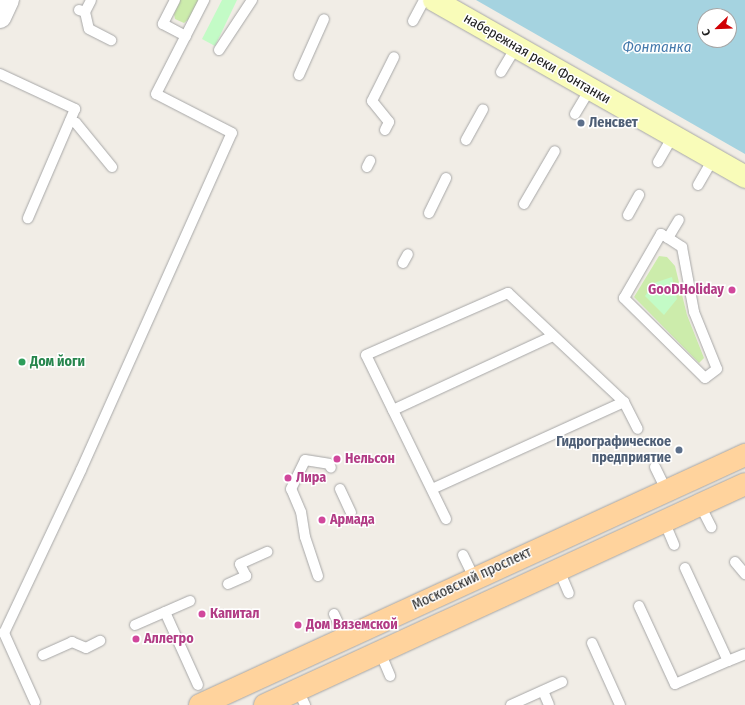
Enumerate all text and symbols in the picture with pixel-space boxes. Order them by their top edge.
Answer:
north arrow [697,8,737,48]
street label: набережная реки Фонтанки [461,10,613,108]
text: С [699,27,714,38]
water label: Фонтанка [622,39,692,57]
place label: Ленсвет [589,115,638,131]
marker: Ленсвет [576,118,586,128]
place label: GooDHoliday [648,282,724,298]
marker: GooDHoliday [727,285,737,295]
place label: Дом йоги [30,354,85,370]
marker: Дом йоги [17,357,27,367]
place label: Гидрографическое предприятие [556,434,671,466]
marker: Гидрографическое предприятие [674,445,684,455]
place label: Нельсон [345,451,395,467]
marker: Нельсон [332,454,342,464]
place label: Лира [296,470,326,486]
marker: Лира [283,473,293,483]
place label: Армада [330,512,375,528]
marker: Армада [317,515,327,525]
street label: Московский проспект [410,544,534,614]
place label: Капитал [210,606,259,622]
marker: Капитал [197,609,207,619]
place label: Дом Вяземской [306,617,398,633]
marker: Дом Вяземской [293,620,303,630]
place label: Аллегро [144,631,194,647]
marker: Аллегро [131,634,141,644]

